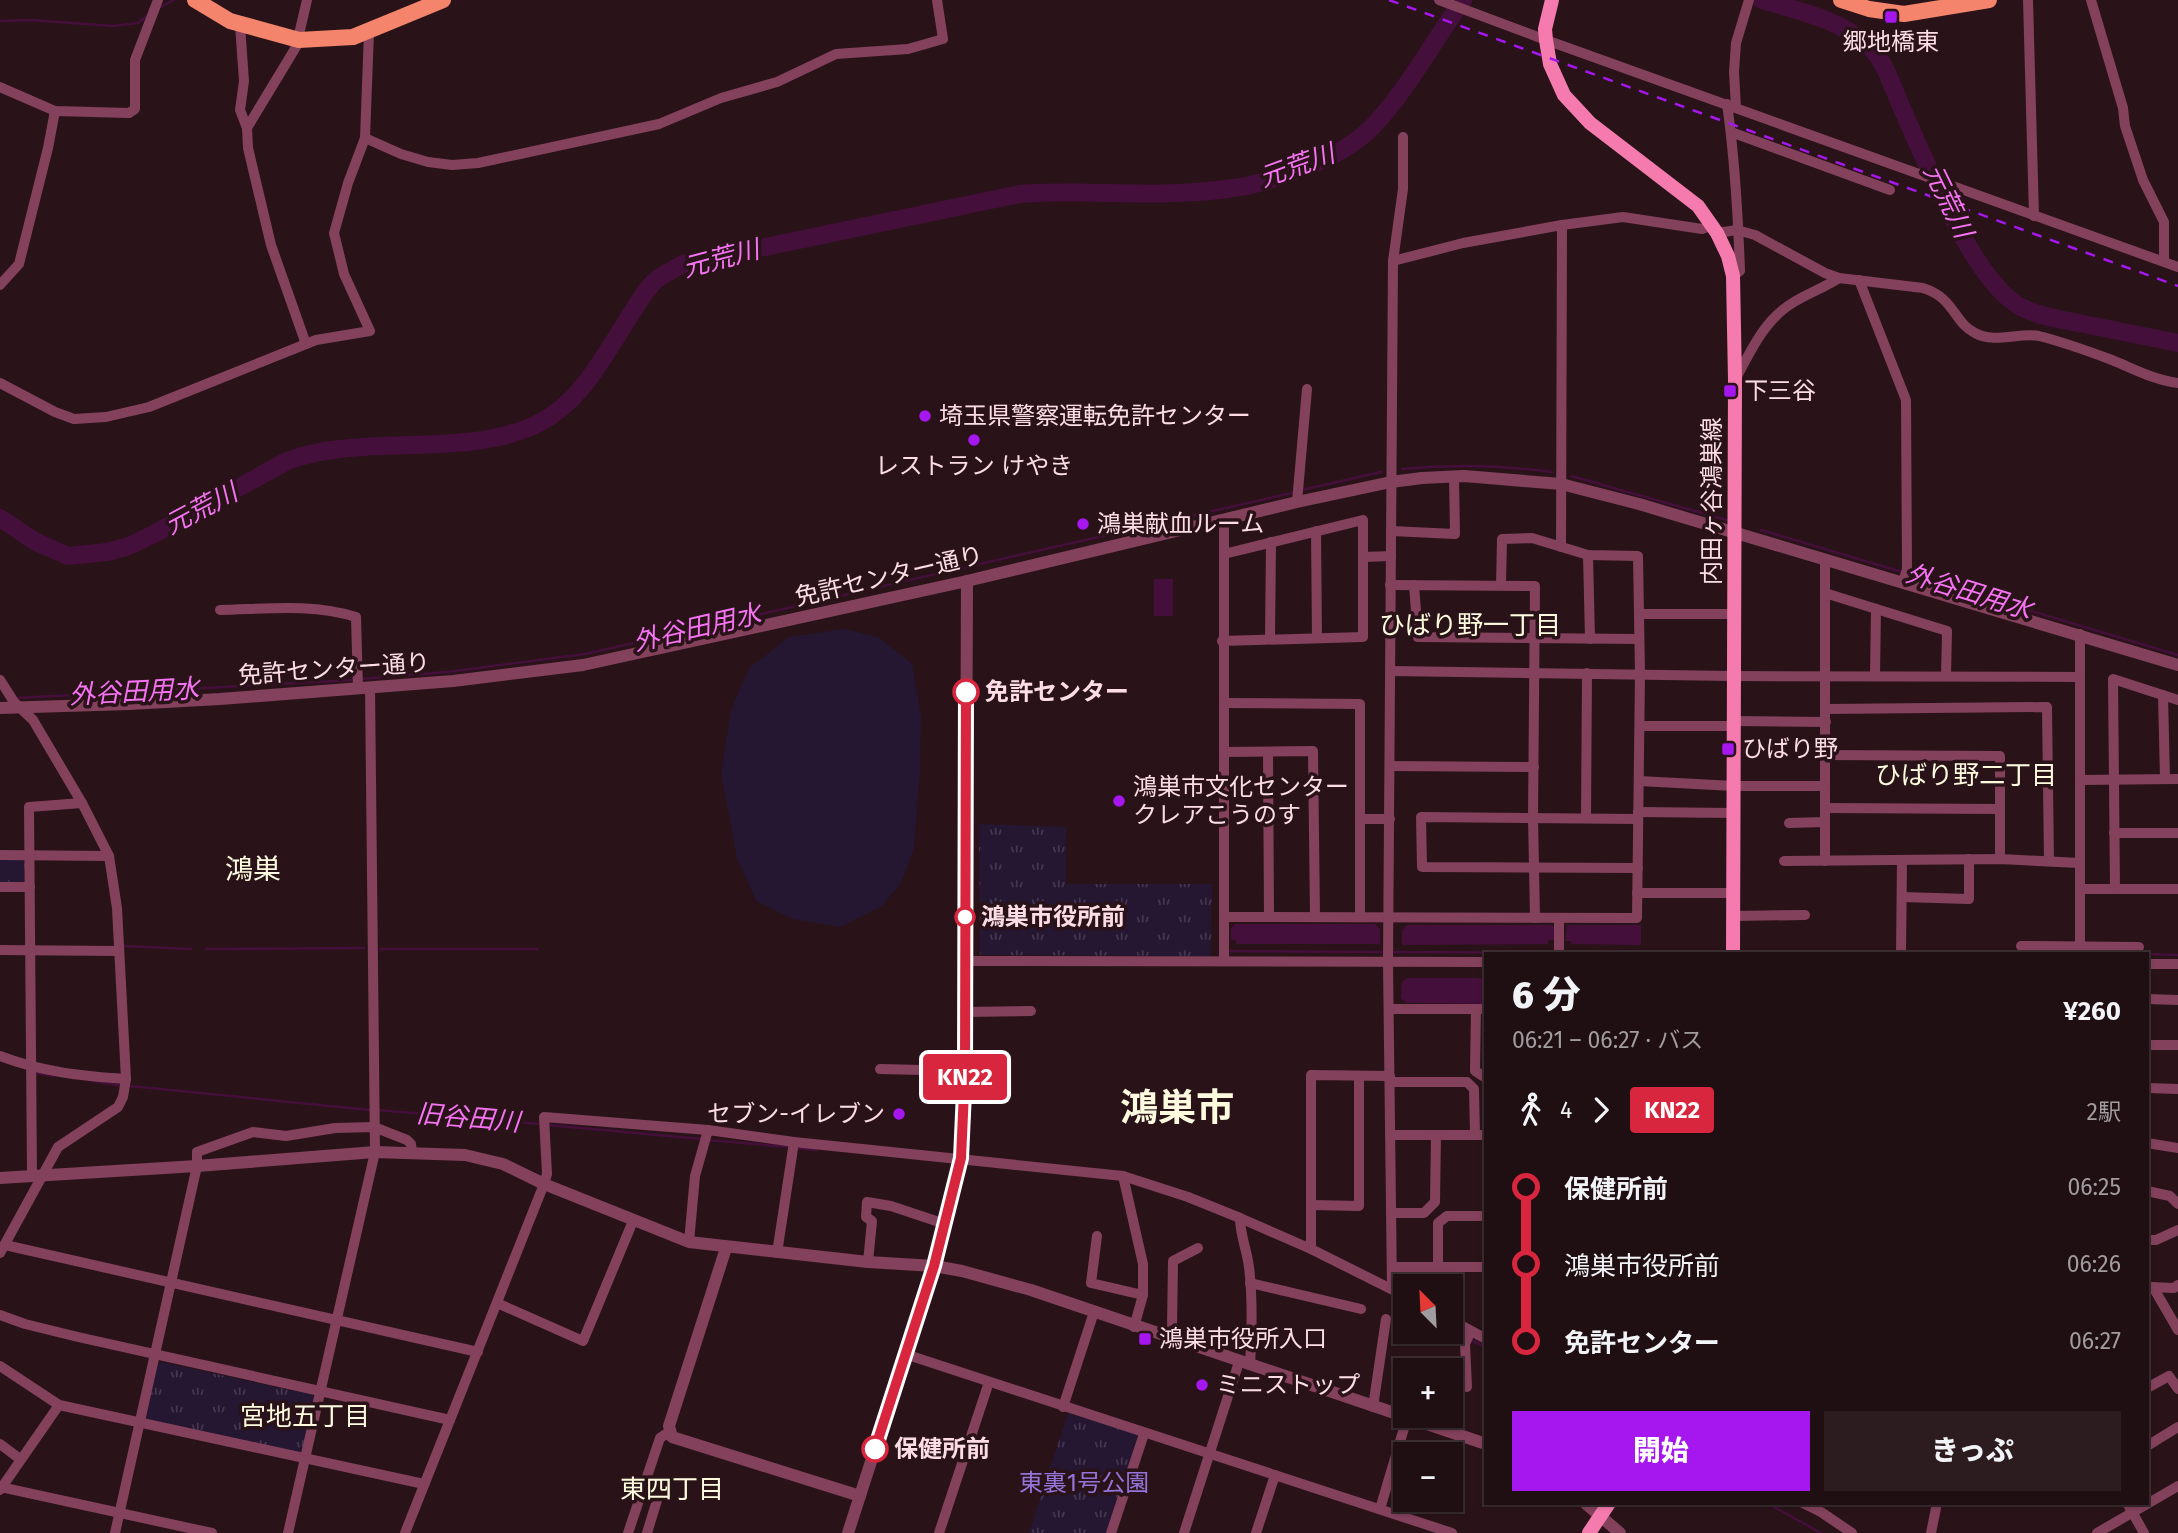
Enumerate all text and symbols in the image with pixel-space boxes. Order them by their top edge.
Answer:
marker: 郷地橋東 [1883,9,1899,25]
place label: 郷地橋東 [1843,28,1939,56]
water label: 元荒川 [1255,137,1342,194]
water label: 元荒川 [1917,159,1980,246]
water label: 元荒川 [679,233,766,284]
place label: 下三谷 [1744,377,1816,405]
marker: 下三谷 [1722,383,1738,399]
place label: 埼玉県警察運転免許センター [939,402,1251,430]
marker: 埼玉県警察運転免許センター [917,408,933,424]
street label: 内田ヶ谷鴻巣線 [1698,417,1726,585]
marker: レストラン けやき [966,432,982,448]
place label: レストラン けやき [875,452,1073,480]
water label: 元荒川 [159,476,245,541]
place label: 鴻巣献血ルーム [1097,510,1264,538]
marker: 鴻巣献血ルーム [1075,516,1091,532]
street label: 免許センター通り [792,541,986,611]
water label: 外谷田用水 [1902,558,2039,627]
water label: 外谷田用水 [630,598,767,658]
district label: ひばり野一丁目 [1379,610,1561,641]
street label: 免許センター通り [237,648,431,690]
water label: 外谷田用水 [68,673,203,711]
place label: 免許センター [985,678,1129,706]
marker: 免許センター [953,679,979,705]
place label: ひばり野 [1742,735,1838,763]
marker: ひばり野 [1720,741,1736,757]
district label: ひばり野二丁目 [1875,760,2057,791]
place label: 鴻巣市文化センター クレアこうのす [1133,773,1349,829]
marker: 鴻巣市文化センター クレアこうのす [1111,793,1127,809]
district label: 鴻巣 [225,853,281,886]
place label: 鴻巣市役所前 [981,903,1125,931]
marker: 鴻巣市役所前 [955,907,975,927]
text: 6 分 [1512,972,1580,1018]
text: ¥260 [2063,996,2121,1027]
text: 06:21 – 06:27 · バス [1512,1026,1703,1054]
line badge: KN22 [916,1054,1014,1100]
text: KN22 [937,1063,993,1091]
district label: 鴻巣市 [1120,1085,1234,1131]
icon: walk [1512,1091,1550,1129]
icon: forward [1582,1091,1620,1129]
text: 4 [1560,1096,1572,1124]
text: KN22 [1644,1096,1700,1124]
water label: 旧谷田川 [415,1098,524,1138]
text: 2駅 [2087,1098,2121,1126]
place label: セブン-イレブン [707,1100,885,1128]
marker: セブン-イレブン [891,1106,907,1122]
text: 06:25 [2067,1173,2121,1201]
text: 保健所前 [1564,1174,1668,1205]
text: 06:26 [2067,1250,2121,1278]
text: 鴻巣市役所前 [1564,1251,1720,1282]
north arrow [1393,1274,1463,1344]
map controls [1393,1274,1463,1512]
place label: 鴻巣市役所入口 [1159,1325,1327,1353]
text: 06:27 [2069,1327,2121,1355]
text: 免許センター [1564,1328,1720,1359]
marker: 鴻巣市役所入口 [1137,1331,1153,1347]
button: + [1393,1358,1463,1428]
place label: ミニストップ [1216,1371,1360,1399]
marker: ミニストップ [1194,1377,1210,1393]
district label: 宮地五丁目 [240,1401,370,1432]
button: 開始 [1512,1411,1810,1491]
button: きっぷ [1824,1411,2121,1491]
place label: 保健所前 [894,1435,990,1463]
marker: 保健所前 [862,1436,888,1462]
button: − [1393,1442,1463,1512]
park label: 東裏1号公園 [1019,1469,1149,1497]
district label: 東四丁目 [620,1474,724,1505]

